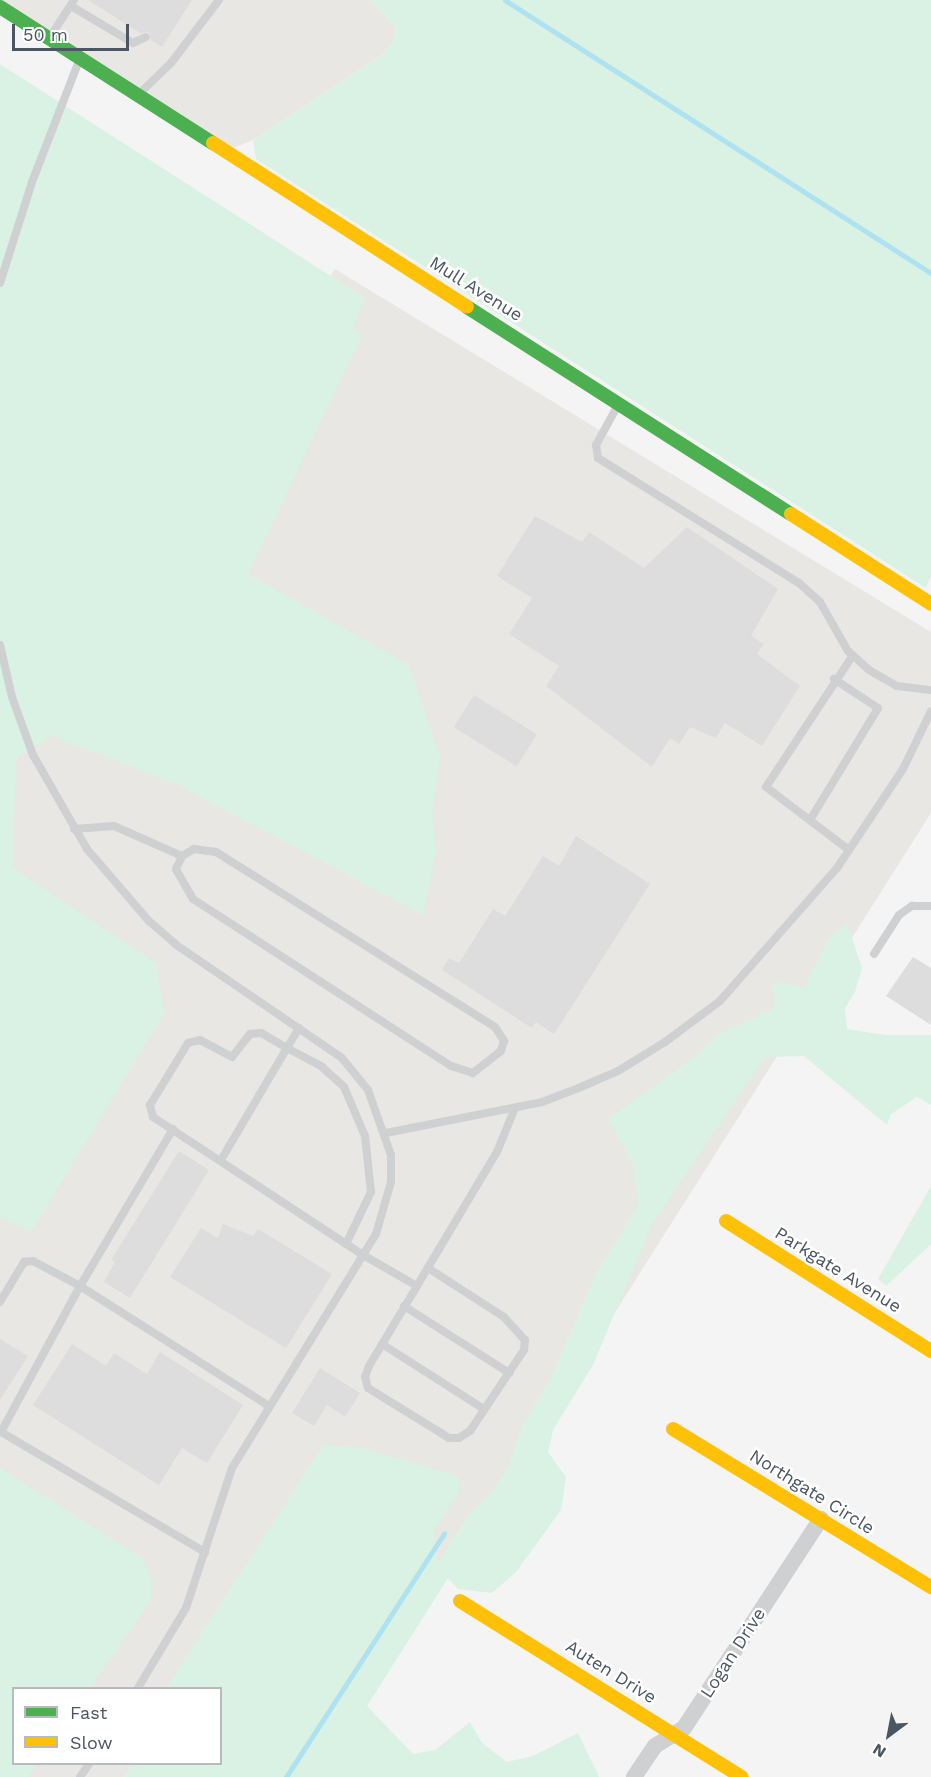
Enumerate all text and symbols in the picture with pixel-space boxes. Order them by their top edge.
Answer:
scale bar [15,12,132,50]
text: 50 m [23,24,68,45]
street label: Mull Avenue [425,251,527,327]
street label: Parkgate Avenue [770,1222,906,1318]
street label: Northgate Circle [746,1445,878,1539]
street label: Logan Drive [696,1604,770,1702]
street label: Auten Drive [562,1636,660,1708]
legend [12,1687,222,1765]
text: Fast [70,1702,107,1723]
north arrow [859,1705,919,1765]
text: Slow [70,1732,113,1753]
text: N [869,1739,889,1762]

